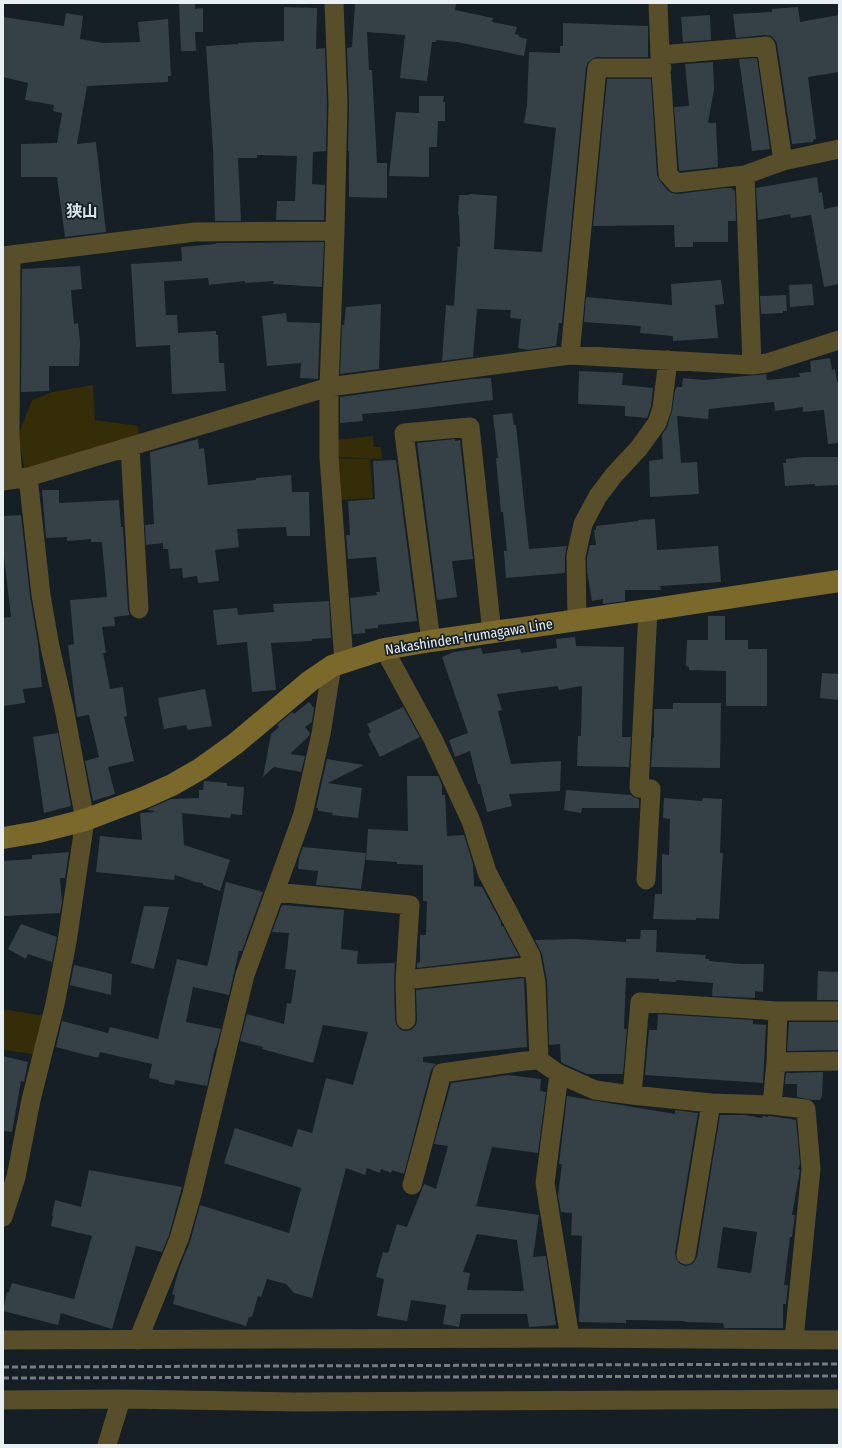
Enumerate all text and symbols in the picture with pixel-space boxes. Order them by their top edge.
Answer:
district label: 狭山 [66,202,98,221]
street label: Nakashinden-Irumagawa Line [384,615,554,659]

